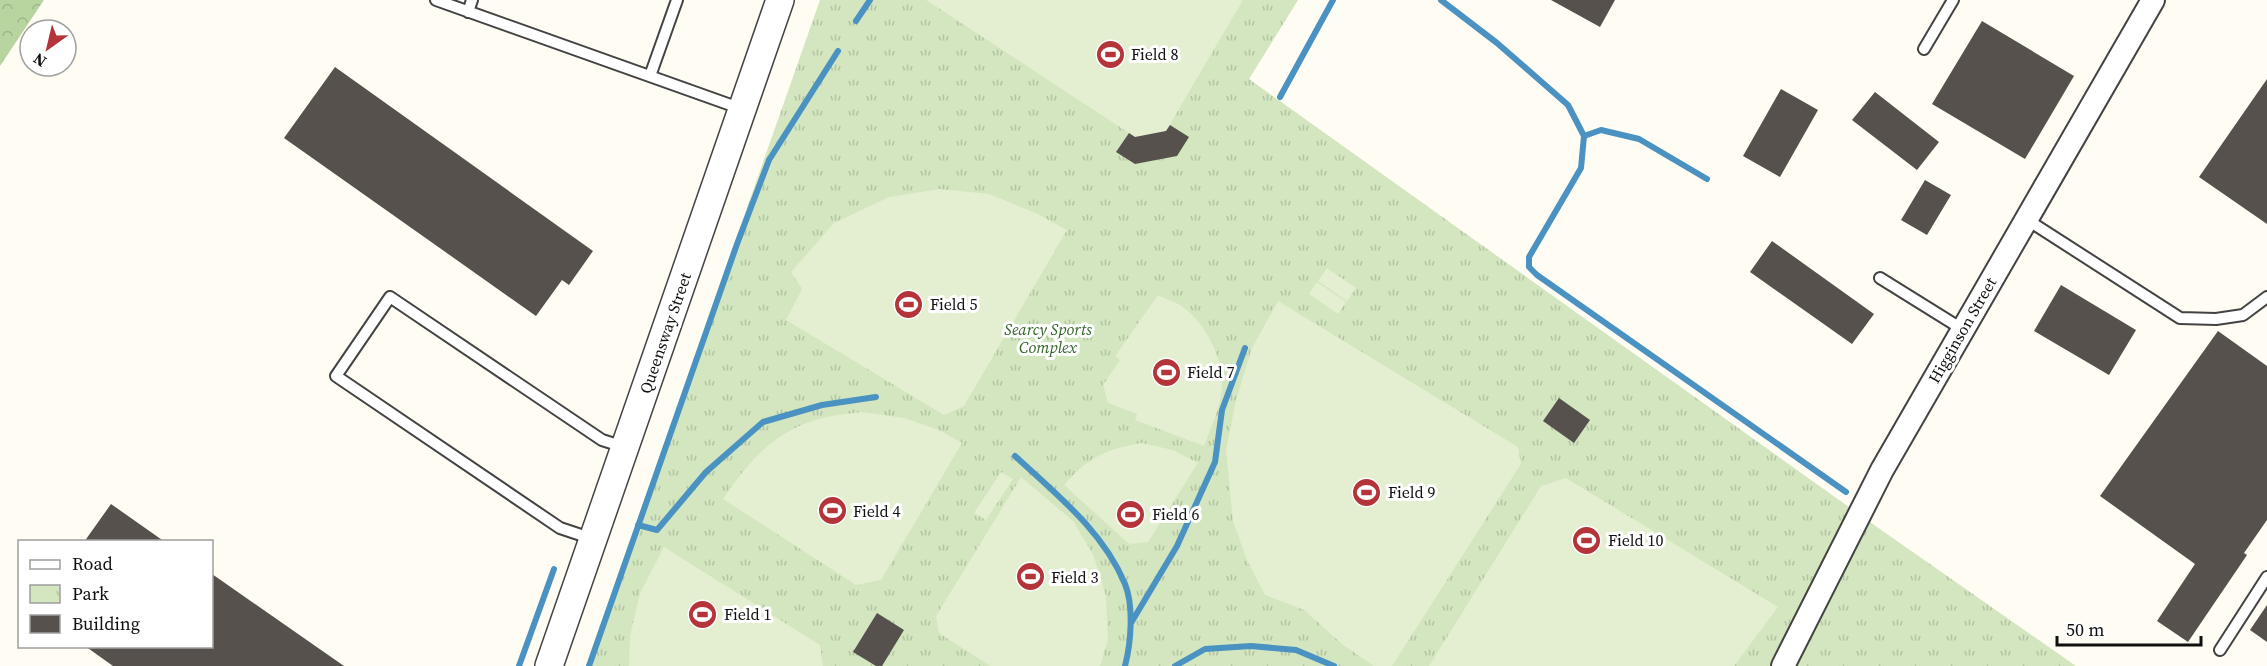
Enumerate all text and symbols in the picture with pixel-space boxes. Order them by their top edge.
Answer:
north arrow [18,18,78,78]
sports icon: Field 8 [1094,38,1126,70]
place label: Field 8 [1131,43,1178,65]
text: N [28,48,51,73]
street label: Queensway Street [634,269,696,396]
street label: Higginson Street [1923,272,2002,387]
sports icon: Field 5 [893,288,925,320]
place label: Field 5 [930,293,977,315]
park label: Searcy Sports Complex [1004,318,1092,358]
sports icon: Field 7 [1150,356,1182,388]
place label: Field 7 [1187,361,1234,383]
sports icon: Field 9 [1351,476,1383,508]
place label: Field 9 [1388,481,1435,503]
sports icon: Field 4 [816,495,848,527]
sports icon: Field 6 [1115,498,1147,530]
place label: Field 4 [853,500,900,522]
place label: Field 6 [1152,503,1199,525]
sports icon: Field 10 [1571,524,1603,556]
place label: Field 10 [1608,529,1663,551]
legend [18,540,213,648]
text: Road [72,551,113,576]
sports icon: Field 3 [1014,561,1046,593]
place label: Field 3 [1051,566,1098,588]
text: Park [72,581,109,606]
sports icon: Field 1 [687,598,719,630]
place label: Field 1 [724,603,771,625]
scale bar [2057,609,2201,647]
text: Building [72,611,140,636]
text: 50 m [2066,617,2104,642]

